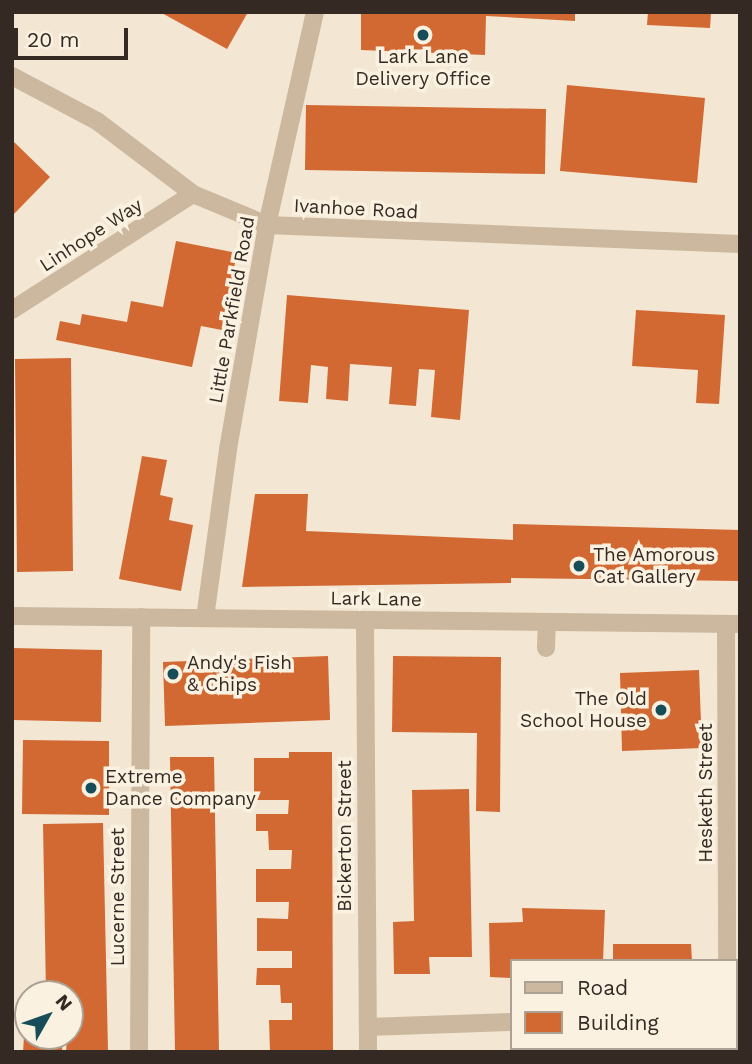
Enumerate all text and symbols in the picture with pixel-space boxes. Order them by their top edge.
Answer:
scale bar [18,14,131,58]
text: 20 m [27,27,79,52]
marker: Lark Lane Delivery Office [415,27,431,43]
place label: Lark Lane Delivery Office [355,46,491,90]
street label: Linhope Way [35,193,147,277]
street label: Ivanhoe Road [293,194,419,224]
street label: Little Parkfield Road [204,215,260,405]
place label: The Amorous Cat Gallery [593,544,716,588]
marker: The Amorous Cat Gallery [571,558,587,574]
street label: Lark Lane [330,587,422,611]
place label: Andy's Fish & Chips [187,652,292,696]
marker: Andy's Fish & Chips [165,666,181,682]
place label: The Old School House [519,688,647,732]
marker: The Old School House [653,702,669,718]
street label: Hesketh Street [695,723,717,863]
street label: Bickerton Street [334,760,356,912]
place label: Extreme Dance Company [105,766,256,810]
marker: Extreme Dance Company [83,780,99,796]
street label: Lucerne Street [107,828,129,966]
legend [510,959,738,1050]
text: Road [577,975,628,1000]
north arrow [14,980,84,1050]
text: N [51,990,77,1015]
text: Building [577,1010,659,1035]

